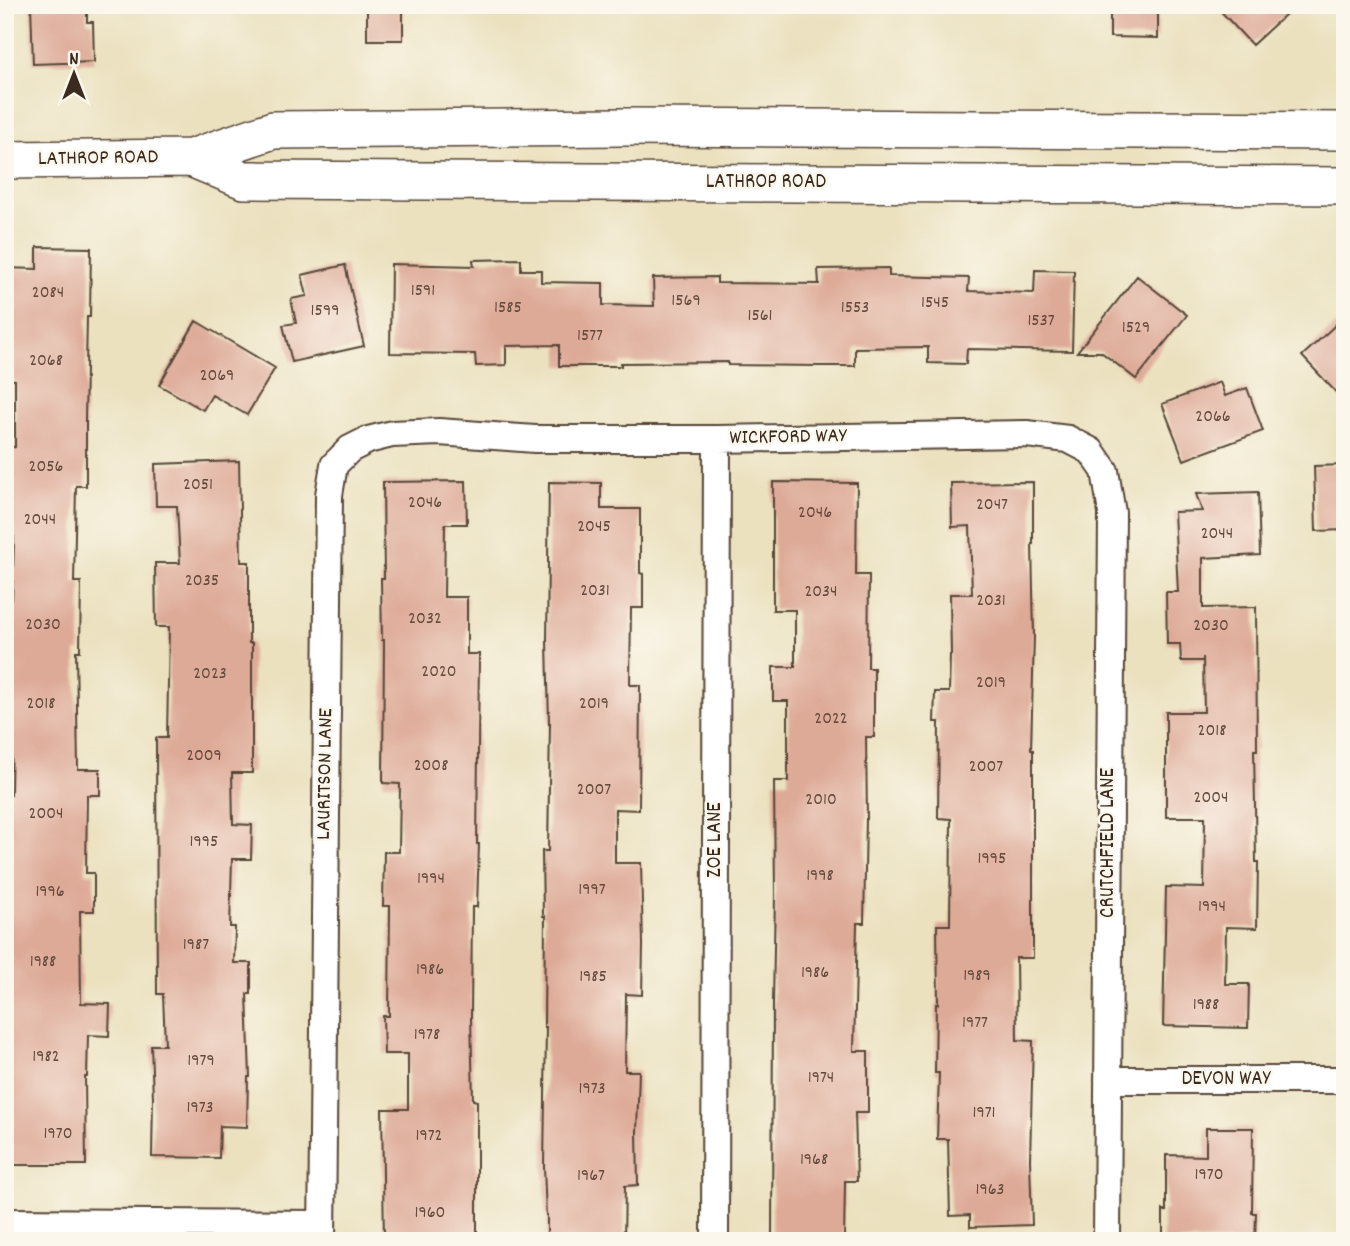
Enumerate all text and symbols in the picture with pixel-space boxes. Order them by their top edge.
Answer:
north arrow [38,38,108,108]
text: N [69,47,79,74]
street label: LATHROP ROAD [38,143,159,175]
street label: LATHROP ROAD [706,168,826,198]
house number: 1591 [411,279,435,304]
house number: 2084 [32,281,64,306]
house number: 1569 [671,289,701,314]
house number: 1545 [921,291,949,316]
house number: 1585 [494,296,522,321]
house number: 1553 [841,296,869,321]
house number: 1599 [311,299,339,324]
house number: 1561 [747,304,773,329]
house number: 1537 [1027,309,1055,334]
house number: 1529 [1122,316,1150,341]
house number: 1577 [577,324,603,349]
house number: 2068 [29,349,63,374]
house number: 2069 [200,364,234,389]
house number: 2066 [1195,405,1231,430]
street label: WICKFORD WAY [729,422,848,454]
house number: 2056 [29,455,63,480]
house number: 2051 [183,473,213,498]
house number: 2046 [408,491,442,516]
house number: 2047 [976,493,1008,518]
house number: 2046 [798,501,832,526]
house number: 2044 [24,508,56,533]
house number: 2045 [577,515,611,540]
house number: 2044 [1201,522,1233,547]
house number: 2035 [185,569,219,594]
house number: 2031 [580,579,610,604]
house number: 2034 [804,580,838,605]
house number: 2031 [976,589,1006,614]
house number: 2032 [408,607,442,632]
house number: 2030 [25,613,61,638]
house number: 2030 [1193,614,1229,639]
house number: 2020 [421,660,457,685]
house number: 2023 [193,662,227,687]
house number: 2019 [976,671,1006,696]
house number: 2018 [27,692,55,717]
house number: 2019 [579,692,609,717]
street label: LAURITSON LANE [310,707,342,840]
house number: 2022 [814,707,848,732]
house number: 2018 [1198,719,1226,744]
house number: 2009 [186,744,222,769]
house number: 2008 [414,754,448,779]
house number: 2007 [969,755,1003,780]
street label: CRUTCHFIELD LANE [1094,768,1124,918]
house number: 2007 [577,778,611,803]
house number: 2004 [1194,786,1228,811]
house number: 2010 [805,788,837,813]
house number: 2004 [29,802,63,827]
street label: ZOE LANE [701,802,731,878]
house number: 1995 [190,830,218,855]
house number: 1995 [978,847,1006,872]
house number: 1998 [806,864,834,889]
house number: 1994 [417,867,445,892]
house number: 1997 [578,878,606,903]
house number: 1996 [35,880,65,905]
house number: 1994 [1198,895,1226,920]
house number: 1987 [183,933,209,958]
house number: 1988 [30,950,56,975]
house number: 1986 [416,958,444,983]
house number: 1986 [801,961,829,986]
house number: 1989 [963,964,991,989]
house number: 1985 [579,965,607,990]
house number: 1988 [1193,993,1219,1018]
house number: 1977 [962,1011,988,1036]
house number: 1978 [414,1023,440,1048]
house number: 1982 [32,1045,60,1070]
house number: 1979 [187,1049,215,1074]
street label: DEVON WAY [1182,1065,1272,1095]
house number: 1974 [808,1066,834,1091]
house number: 1973 [578,1077,606,1102]
house number: 1973 [186,1096,214,1121]
house number: 1971 [972,1101,996,1126]
house number: 1970 [44,1122,72,1147]
house number: 1972 [416,1124,442,1149]
house number: 1968 [800,1148,828,1173]
house number: 1970 [1195,1163,1223,1188]
house number: 1967 [577,1164,605,1189]
house number: 1963 [976,1178,1005,1203]
house number: 1960 [415,1201,445,1226]

